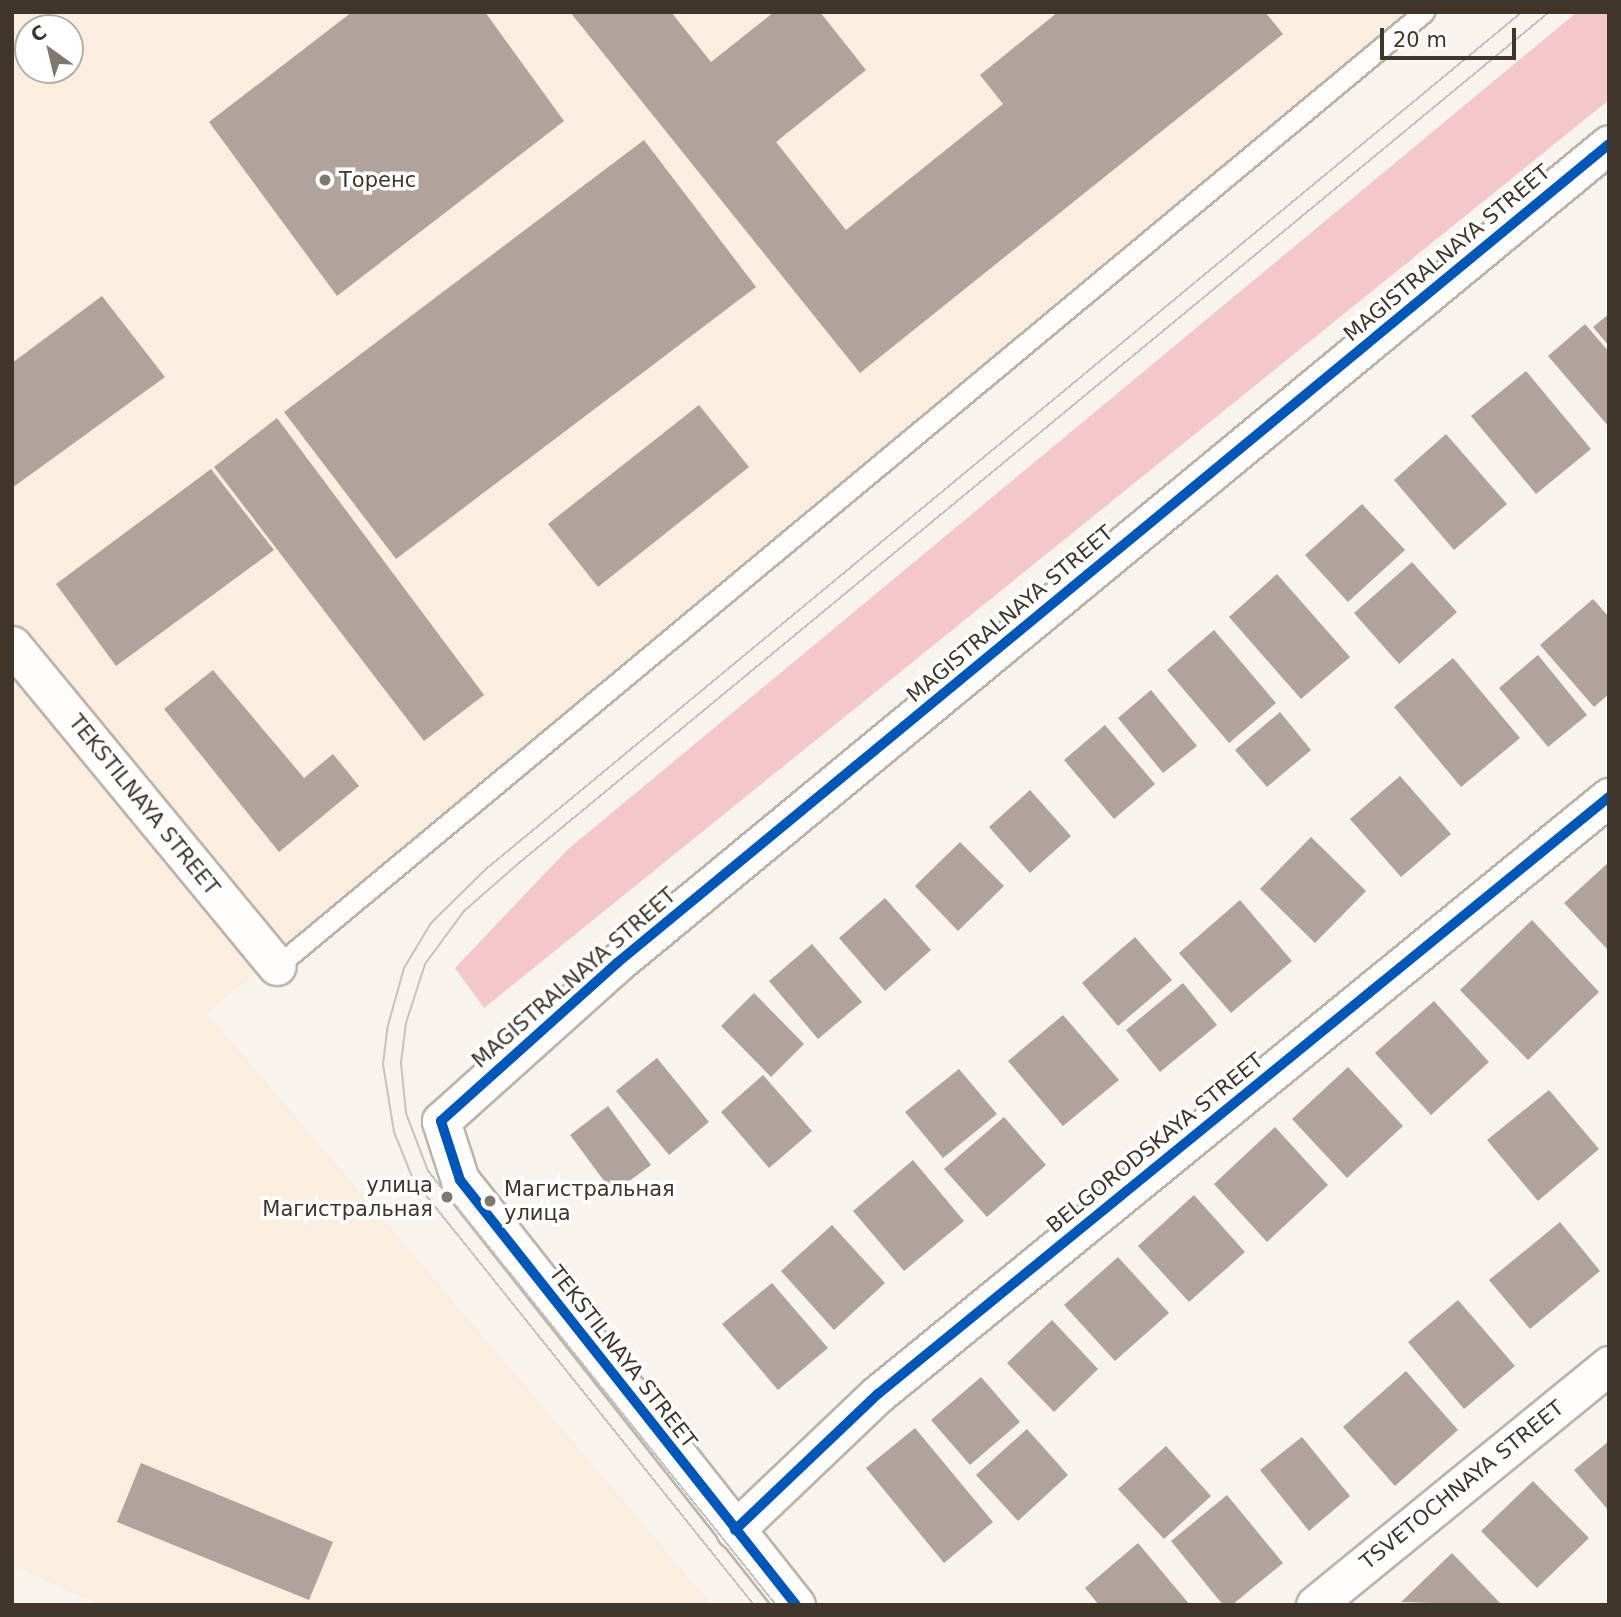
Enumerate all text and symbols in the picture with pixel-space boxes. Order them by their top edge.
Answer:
north arrow [14,14,84,84]
scale bar [1383,14,1520,58]
text: С [26,20,50,46]
text: 20 m [1393,28,1447,52]
street label: MAGISTRALNAYA STREET [1339,159,1555,347]
place label: Торенс [339,167,416,193]
marker: Торенс [317,172,333,188]
street label: MAGISTRALNAYA STREET [902,520,1118,708]
street label: TEKSTILNAYA STREET [63,710,225,900]
street label: MAGISTRALNAYA STREET [467,883,681,1073]
street label: BELGORODSKAYA STREET [1042,1048,1268,1238]
place label: улица Магистральная [262,1172,433,1222]
place label: Магистральная улица [504,1176,675,1226]
marker: улица Магистральная [439,1189,455,1205]
marker: Магистральная улица [482,1193,498,1209]
street label: TEKSTILNAYA STREET [544,1261,702,1453]
street label: TSVETOCHNAYA STREET [1355,1395,1569,1575]

